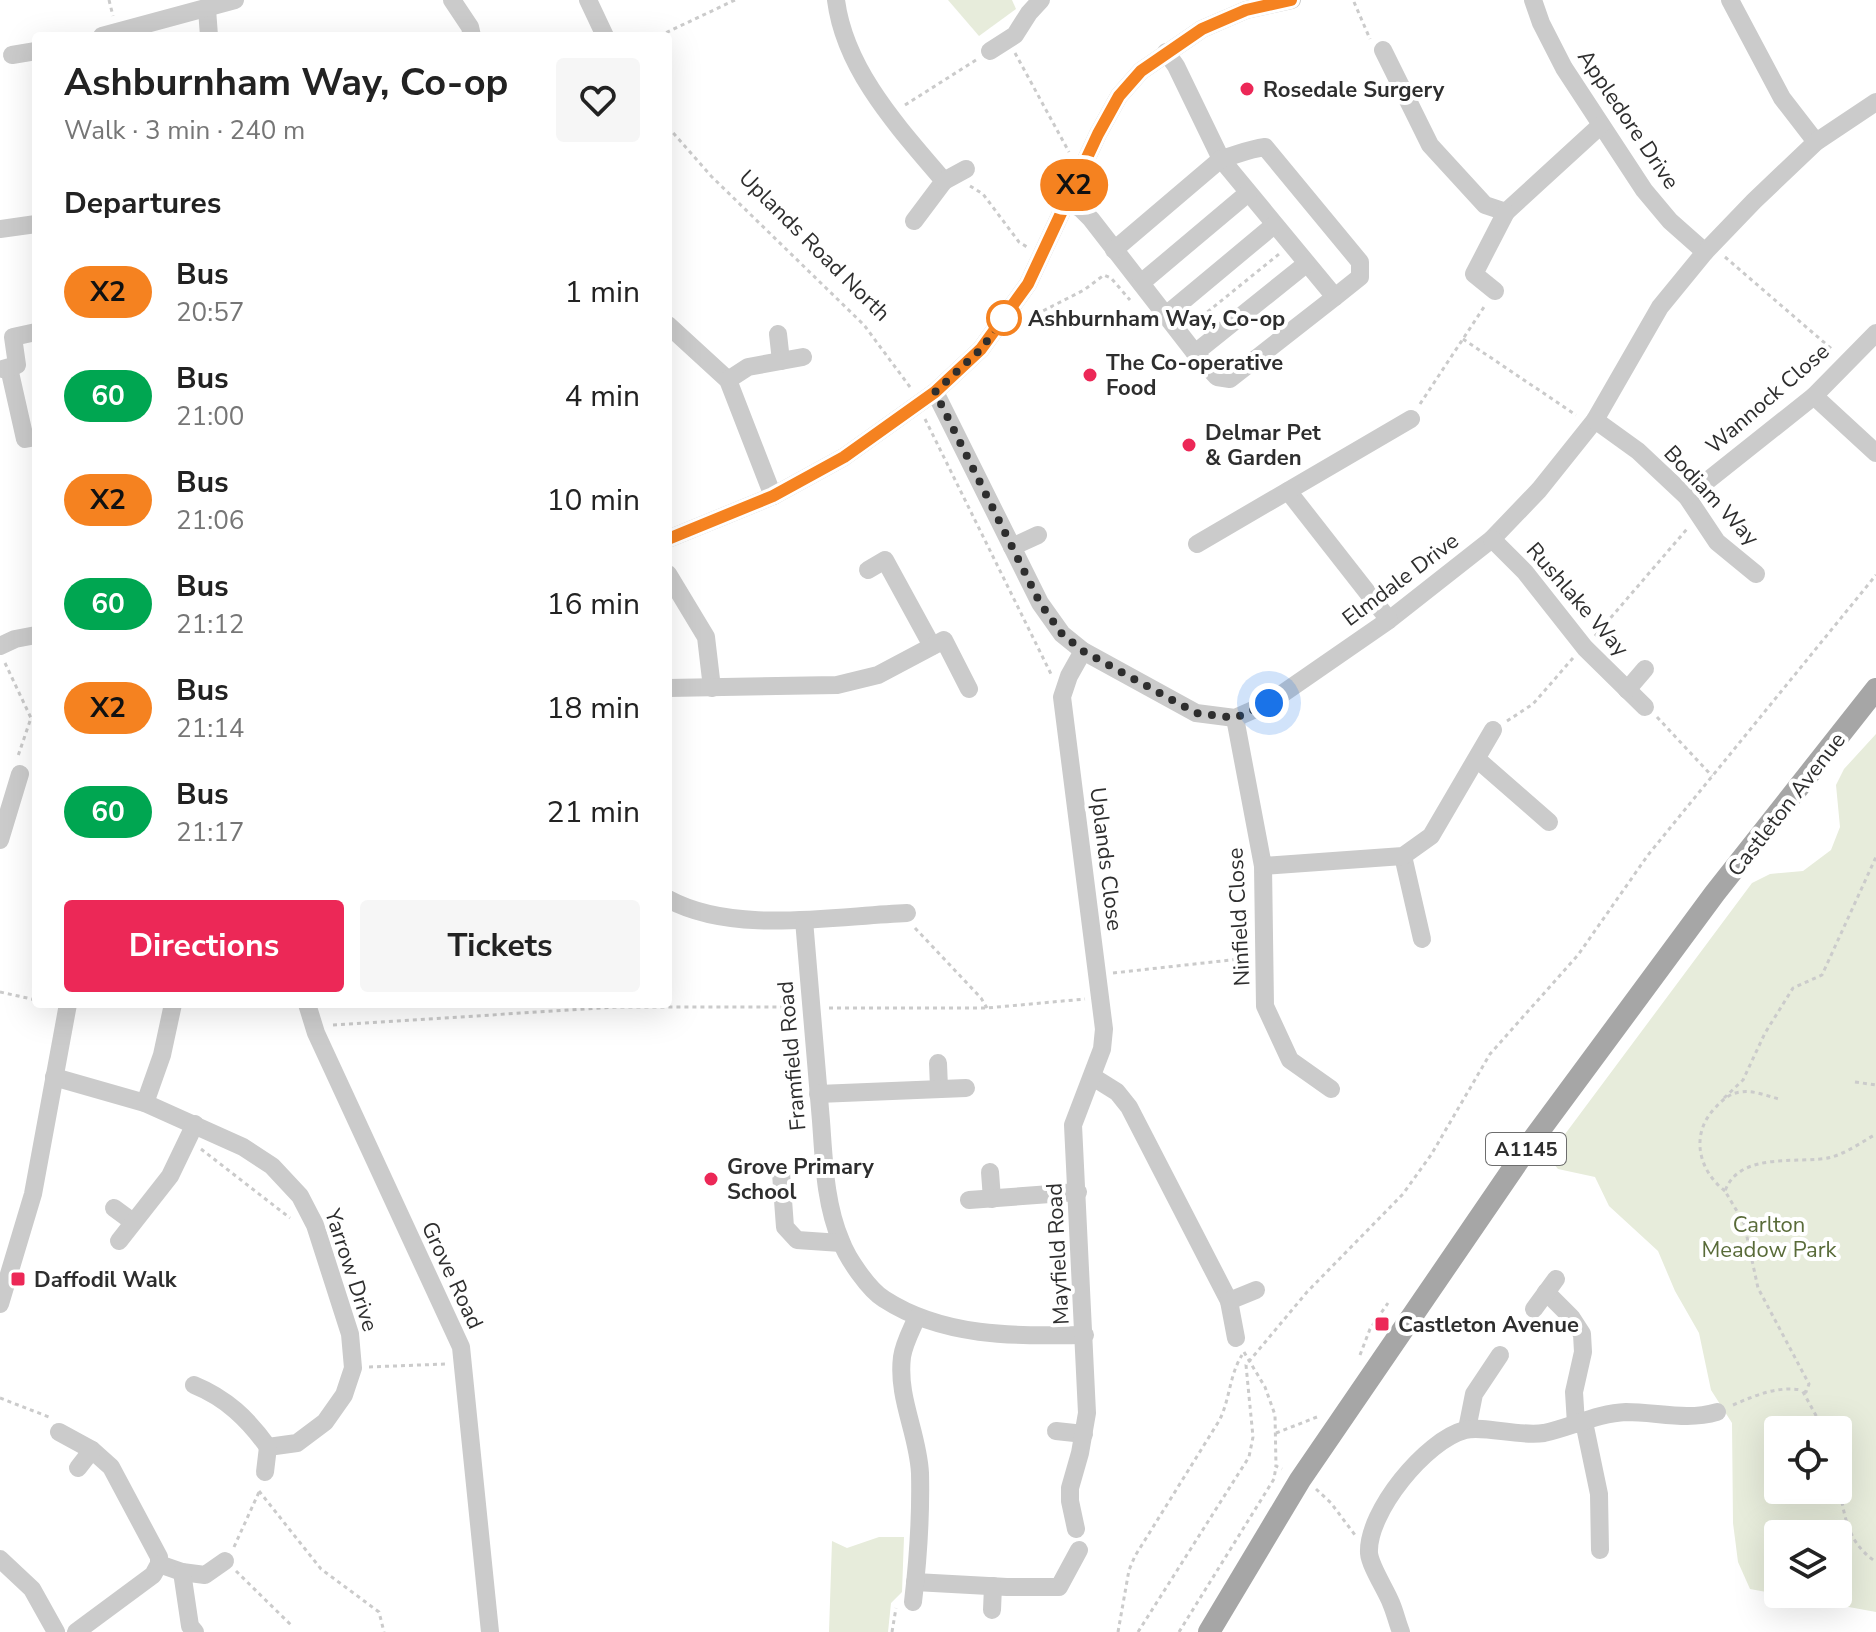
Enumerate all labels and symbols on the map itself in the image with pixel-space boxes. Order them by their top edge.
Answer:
street label: Appledore Drive [1570,44,1686,195]
place label: Rosedale Surgery [1263,75,1445,105]
marker: Rosedale Surgery [1238,80,1256,98]
line badge: X2 [1038,159,1110,211]
street label: Uplands Road North [732,163,897,328]
marker: Ashburnham Way, Co-op [987,301,1021,335]
place label: Ashburnham Way, Co-op [1028,304,1285,334]
street label: Wannock Close [1700,337,1836,461]
place label: The Co-operative Food [1106,348,1283,403]
marker: The Co-operative Food [1081,366,1099,384]
place label: Delmar Pet & Garden [1205,418,1321,473]
marker: Delmar Pet & Garden [1180,436,1198,454]
street label: Bodiam Way [1657,439,1766,553]
street label: Elmdale Drive [1336,526,1465,633]
street label: Rushlake Way [1519,536,1636,664]
your location [1249,683,1289,723]
street label: Castleton Avenue [1721,726,1853,883]
street label: Uplands Close [1082,786,1130,933]
street label: Ninfield Close [1220,847,1258,987]
street label: Framfield Road [771,980,813,1132]
road number: A1145 [1486,1133,1566,1165]
place label: Grove Primary School [727,1152,874,1207]
marker: Grove Primary School [702,1170,720,1188]
street label: Mayfield Road [1039,1182,1077,1326]
street label: Yarrow Drive [317,1204,385,1335]
park label: Carlton Meadow Park [1701,1210,1838,1265]
street label: Grove Road [414,1217,490,1334]
place label: Daffodil Walk [34,1265,178,1295]
marker: Daffodil Walk [9,1270,27,1288]
place label: Castleton Avenue [1398,1310,1579,1340]
marker: Castleton Avenue [1373,1315,1391,1333]

